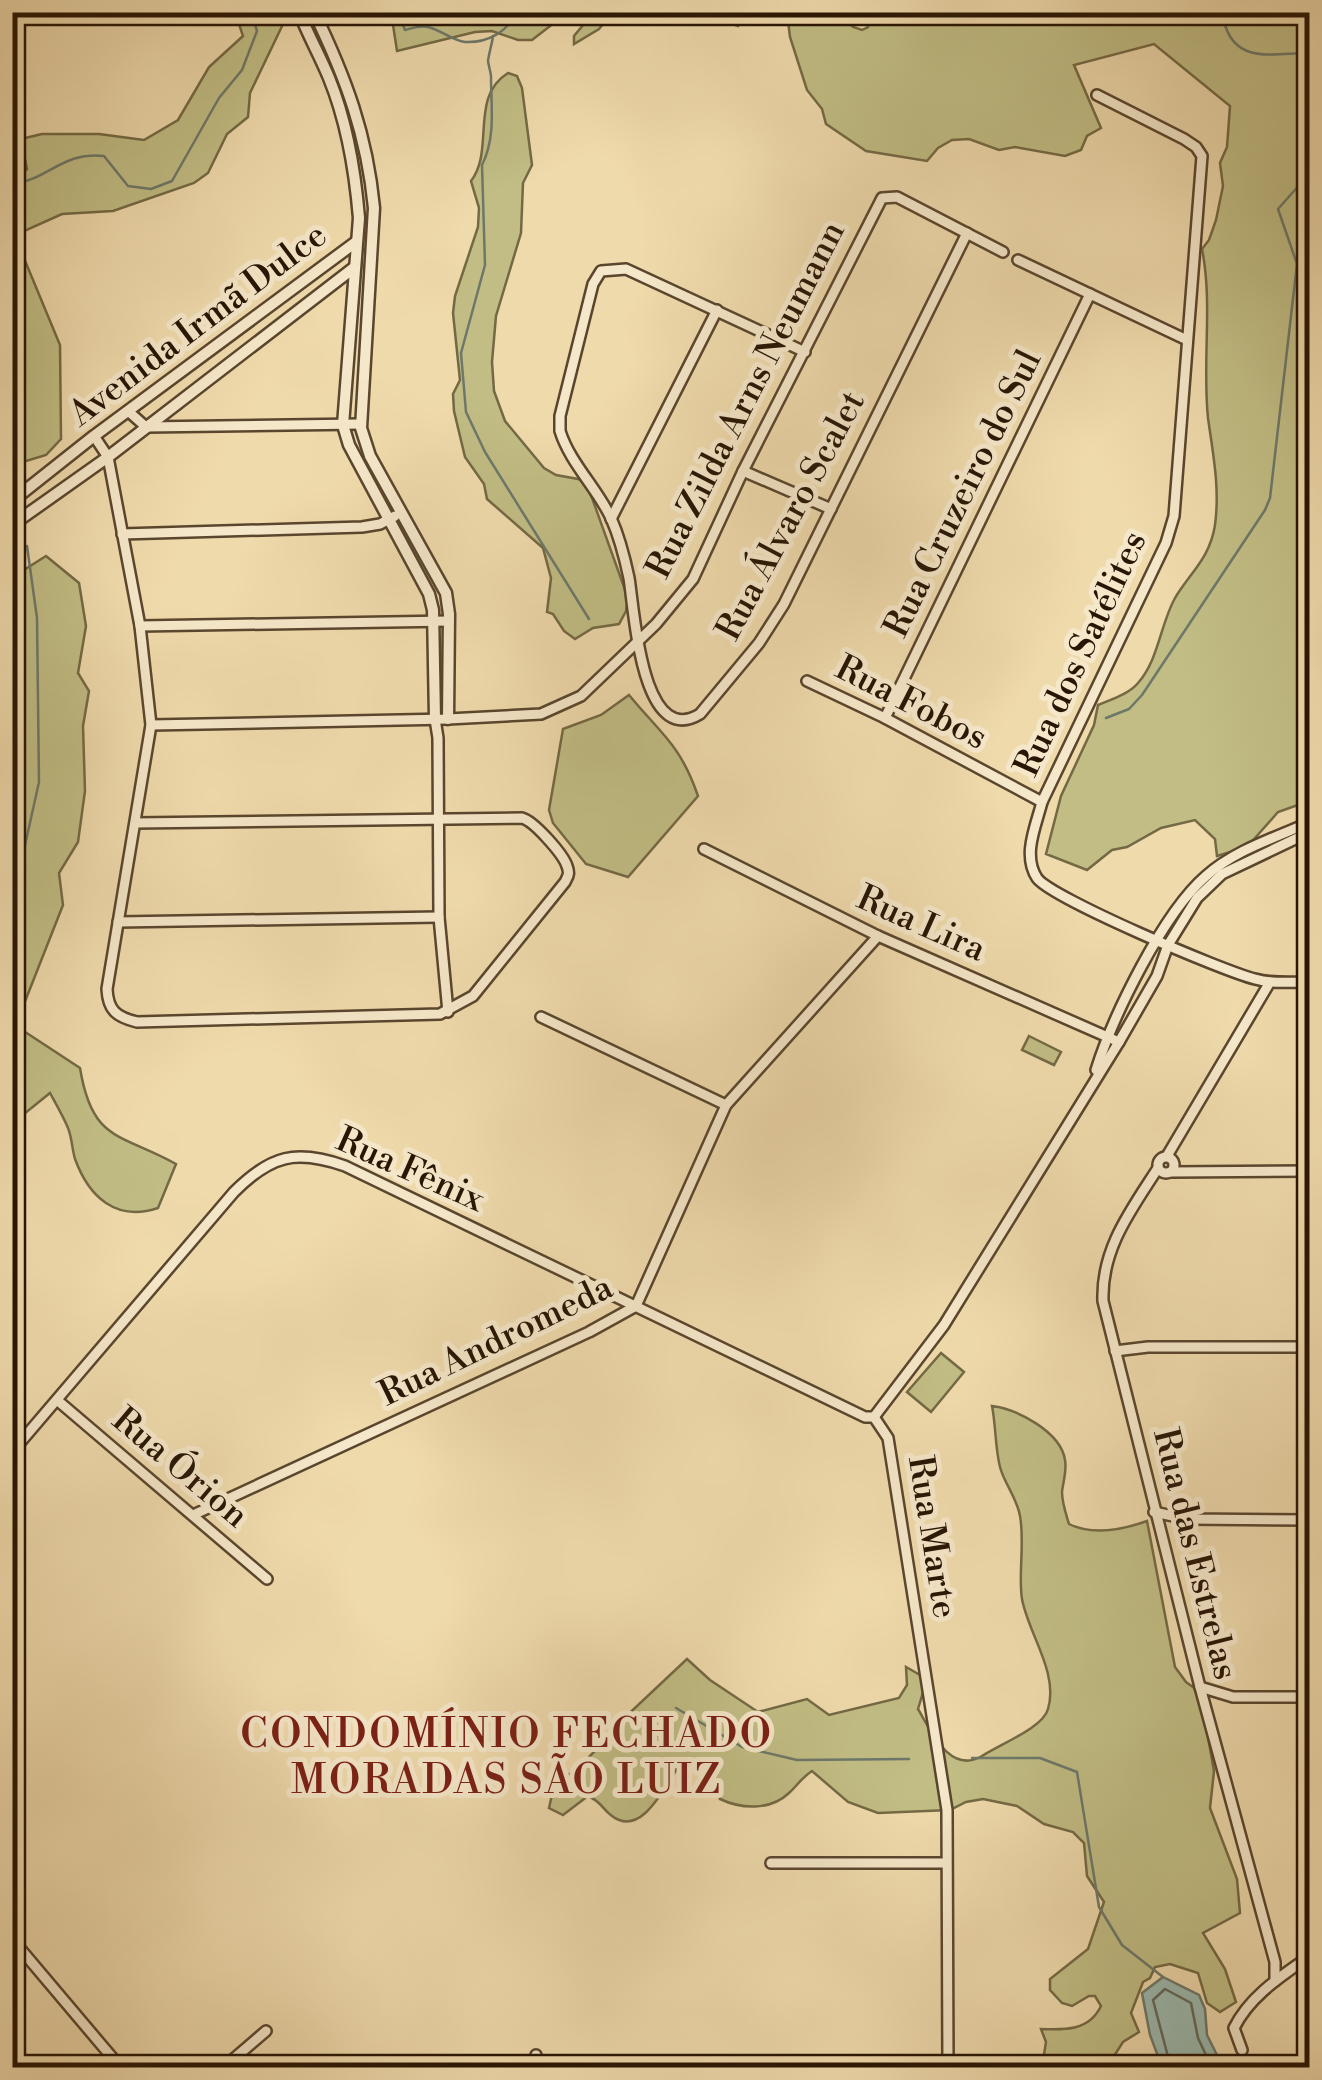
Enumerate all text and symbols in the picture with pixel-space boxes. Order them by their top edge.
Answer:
street label: Avenida Irmã Dulce [60,214,335,437]
street label: Rua Zilda Arns Neumann [637,214,855,586]
street label: Rua Cruzeiro do Sul [875,343,1051,645]
street label: Rua Álvaro Scalet [705,383,875,648]
street label: Rua dos Satélites [1005,525,1157,783]
street label: Rua Fobos [828,647,994,759]
street label: Rua Lira [850,877,992,972]
street label: Rua Fênix [329,1118,492,1222]
street label: Rua Andromeda [372,1266,620,1416]
street label: Rua Órion [103,1397,258,1537]
street label: Rua das Estrelas [1143,1424,1247,1684]
street label: Rua Marte [898,1453,966,1621]
district label: CONDOMÍNIO FECHADO MORADAS SÃO LUIZ [240,1707,774,1806]

